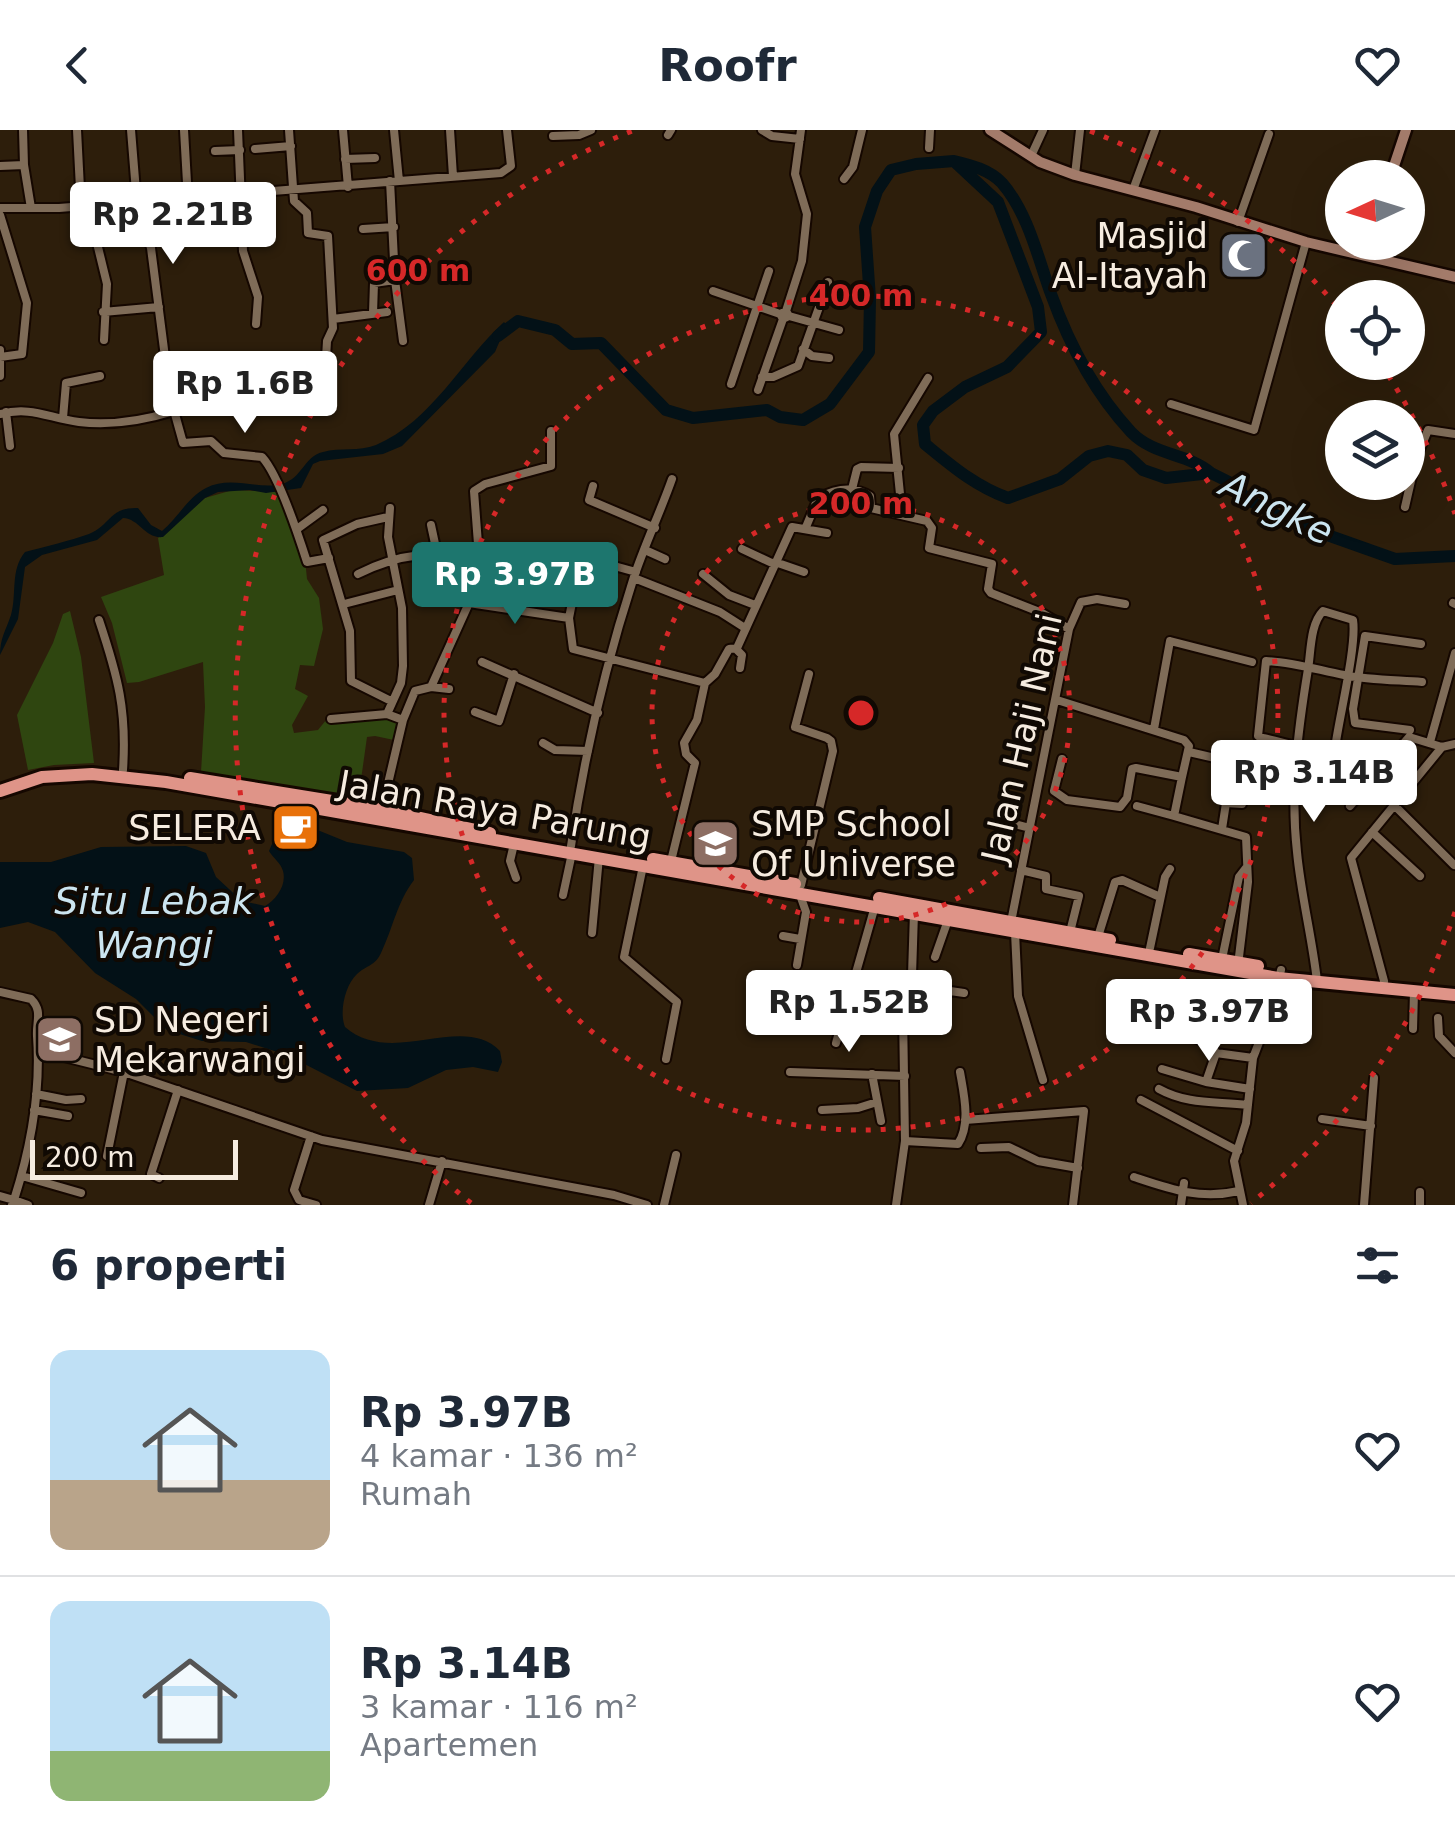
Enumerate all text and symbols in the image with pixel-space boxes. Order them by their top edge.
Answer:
icon: back [50,38,105,93]
icon: heart [1350,38,1405,93]
text: Roofr [658,39,797,92]
north arrow [1325,160,1425,260]
map controls [1325,160,1425,500]
pin: Rp 2.21B [70,182,276,267]
text: Rp 2.21B [92,195,254,233]
place label: Masjid Al-Itayah [1052,216,1208,296]
mosque icon: Masjid Al-Itayah [1217,230,1269,282]
text: 600 m [366,253,470,288]
text: 400 m [809,278,913,313]
button: locate [1325,280,1425,380]
pin: Rp 1.6B [153,351,337,436]
text: Rp 1.6B [175,364,315,402]
button: layers [1325,400,1425,500]
water label: Angke [1211,461,1340,554]
text: 200 m [809,486,913,521]
pin: Rp 3.97B [412,542,618,627]
text: Rp 3.97B [434,555,596,593]
street label: Jalan Haji Nani [973,610,1070,868]
centre of rings [843,695,879,731]
pin: Rp 3.14B [1211,740,1417,825]
text: Rp 3.14B [1233,753,1395,791]
street label: Jalan Raya Parung [334,762,654,857]
cafe icon: SELERA [270,802,322,854]
place label: SMP School Of Universe [751,804,956,884]
place label: SELERA [128,808,261,848]
school or university icon: SMP School Of Universe [690,818,742,870]
water label: Situ Lebak Wangi [54,879,256,967]
pin: Rp 1.52B [746,970,952,1055]
pin: Rp 3.97B [1106,979,1312,1064]
text: Rp 1.52B [768,983,930,1021]
text: Rp 3.97B [1128,992,1290,1030]
place label: SD Negeri Mekarwangi [94,1000,305,1080]
school or university icon: SD Negeri Mekarwangi [33,1014,85,1066]
scale bar [30,1135,238,1180]
text: 200 m [45,1141,135,1174]
icon: filters [1350,1238,1405,1293]
text: 6 properti [50,1241,287,1290]
text: Rp 3.97B [360,1388,573,1437]
icon: home [130,1390,250,1510]
icon: heart [1350,1423,1405,1478]
text: 4 kamar · 136 m² [360,1437,638,1475]
text: Rumah [360,1475,472,1513]
text: Rp 3.14B [360,1639,573,1688]
icon: home [130,1641,250,1761]
icon: heart [1350,1674,1405,1729]
text: 3 kamar · 116 m² [360,1688,638,1726]
text: Apartemen [360,1726,538,1764]

